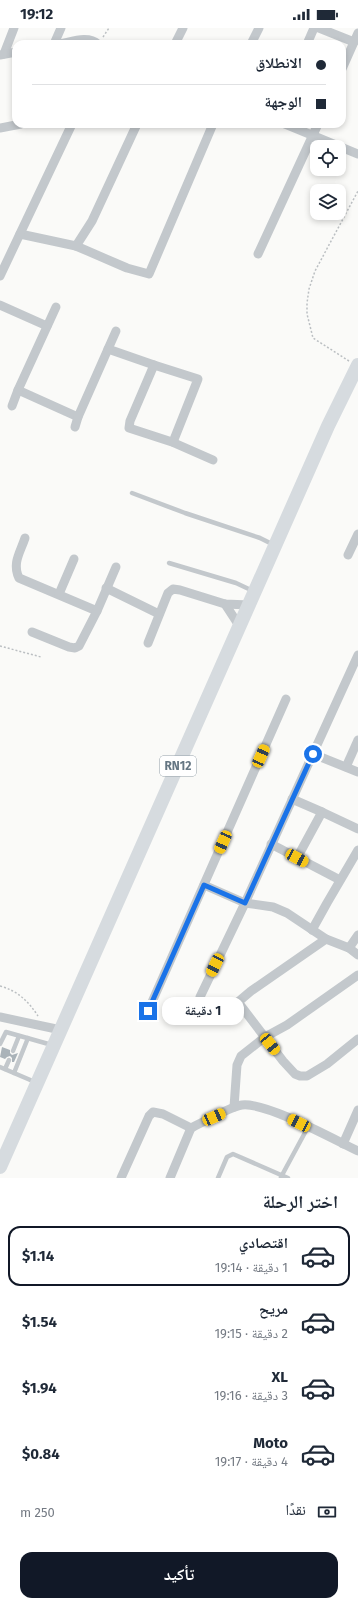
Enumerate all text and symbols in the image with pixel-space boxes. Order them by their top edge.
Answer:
text: 19:12 [20,5,53,23]
text: الانطلاق [256,54,302,72]
text: الوجهة [264,93,302,111]
map controls [310,140,346,220]
button: locate [310,140,346,176]
button: layers [310,184,346,220]
car [251,743,271,769]
route start [304,745,322,763]
road number: RN12 [160,756,196,776]
car [213,829,233,855]
car [284,847,310,869]
car [204,952,226,978]
callout: 1 دقيقة [162,997,244,1025]
route end [139,1002,157,1020]
text: 1 دقيقة [185,1003,221,1018]
car [258,1031,282,1057]
car [201,1107,227,1127]
car [286,1112,312,1134]
text: اختر الرحلة [263,1191,338,1213]
text: اقتصادي [239,1234,288,1252]
icon: car [300,1238,336,1274]
text: $1.14 [22,1247,54,1265]
text: 1 دقيقة · 19:14 [215,1260,288,1275]
text: مريح [259,1300,288,1318]
icon: car [300,1304,336,1340]
text: $1.54 [22,1313,57,1331]
text: 2 دقيقة · 19:15 [214,1326,288,1341]
text: XL [272,1368,288,1386]
icon: car [300,1370,336,1406]
text: $1.94 [22,1379,57,1397]
text: 3 دقيقة · 19:16 [214,1388,288,1403]
text: Moto [253,1434,288,1452]
icon: car [300,1436,336,1472]
text: $0.84 [22,1445,60,1463]
text: 4 دقيقة · 19:17 [215,1454,288,1469]
text: نقدًا [285,1501,306,1519]
icon: cash [316,1501,338,1523]
text: 250 m [20,1505,55,1520]
button: تأكيد [20,1552,338,1598]

